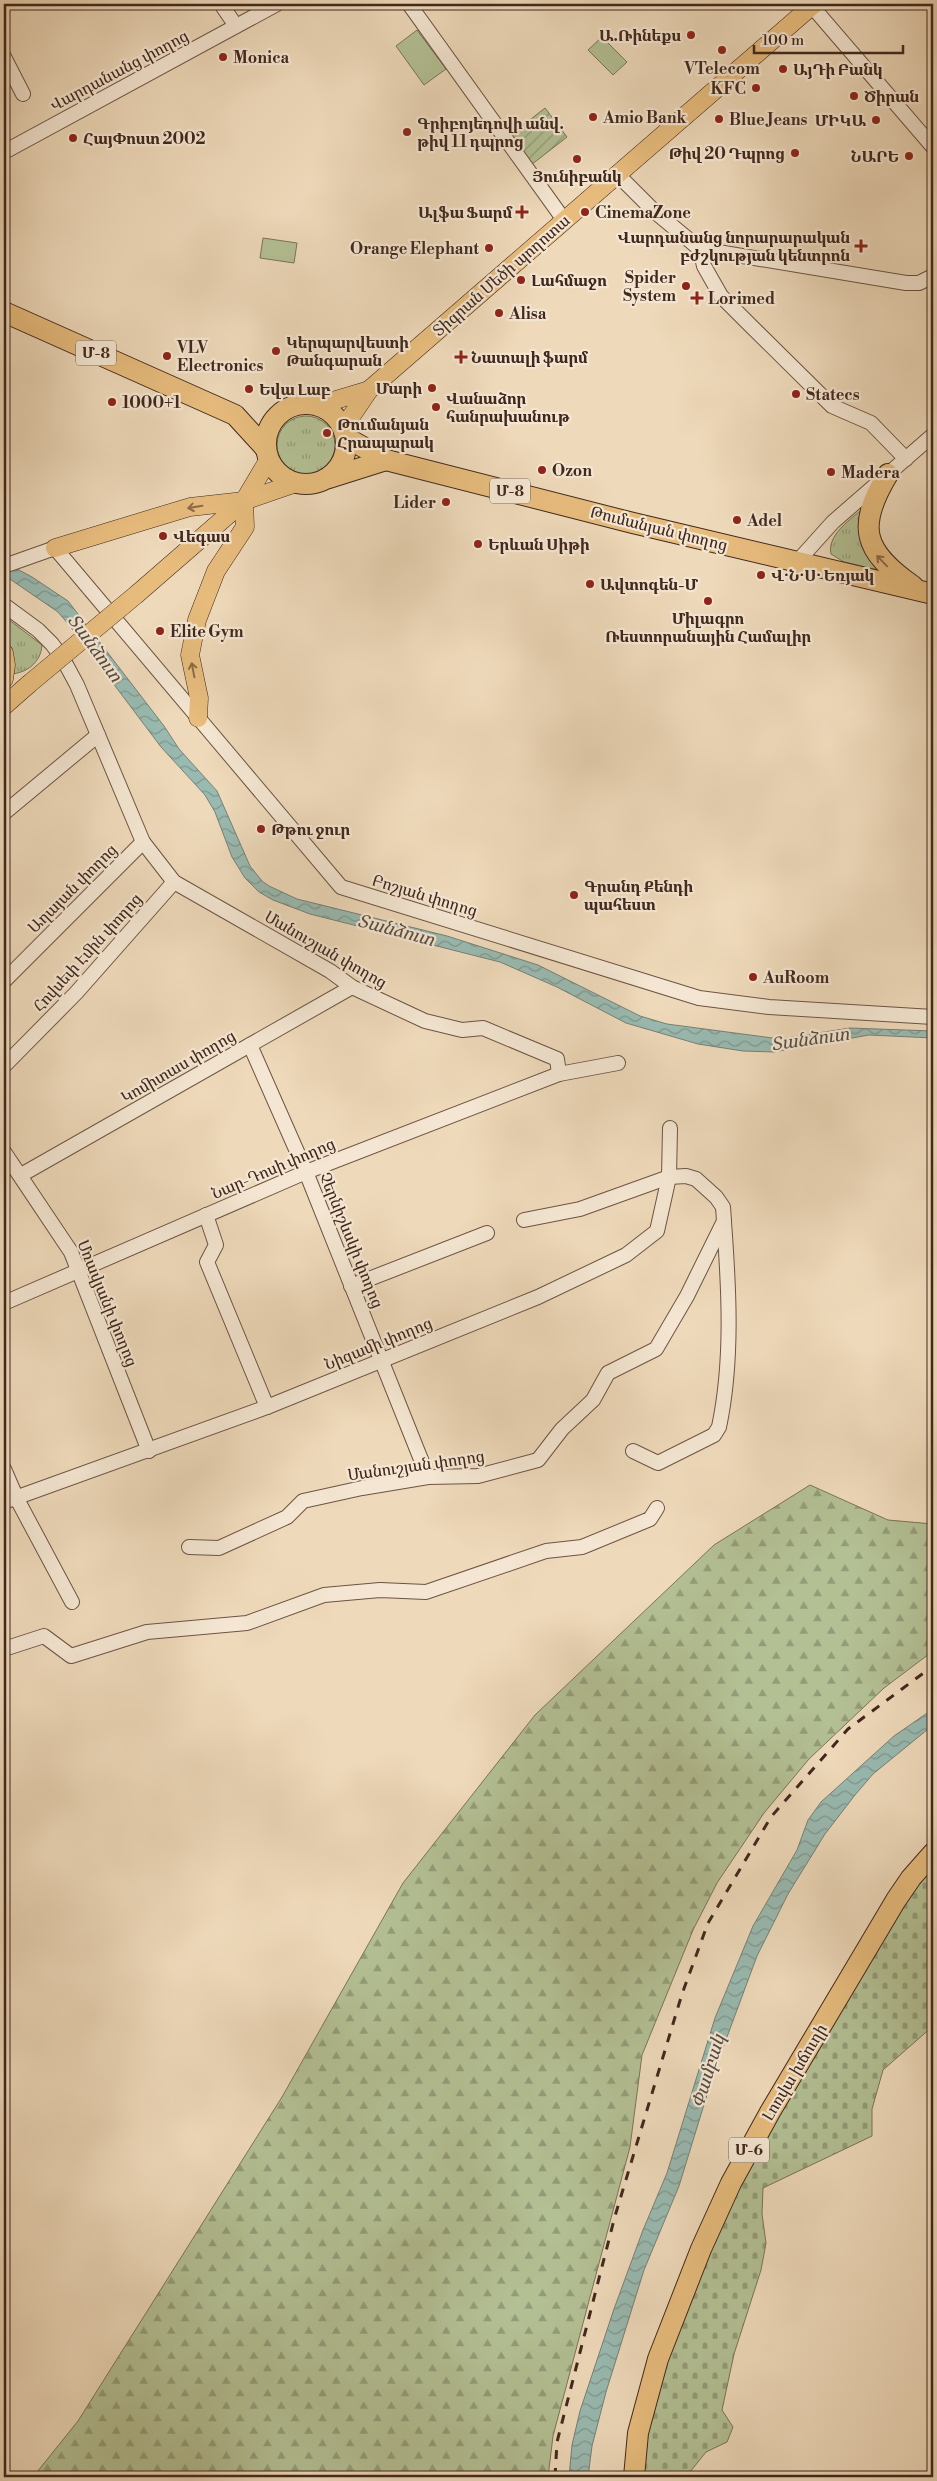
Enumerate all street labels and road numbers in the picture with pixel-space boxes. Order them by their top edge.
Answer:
street label: Վարդանանց փողոց [47,26,192,116]
street label: Տիգրան Մեծի պողոտա [429,211,574,341]
road number: Մ-8 [76,340,116,366]
road number: Մ-8 [490,478,530,504]
street label: Թումանյան փողոց [588,502,730,556]
street label: Աղայան փողոց [24,840,122,938]
street label: Բոշյան փողոց [370,870,480,921]
street label: Հովսեփ Էմին փողոց [29,889,146,1016]
street label: Մանուշյան փողոց [261,907,390,993]
street label: Կոմիտաս փողոց [118,1026,239,1108]
street label: Նար-Դոսի փողոց [209,1134,338,1204]
street label: Չերնիշևսկի փողոց [315,1170,387,1311]
street label: Մռավյանի փողոց [73,1237,142,1370]
street label: Նիզամի փողոց [322,1313,435,1375]
street label: Մանուշյան փողոց [346,1446,486,1486]
street label: Լոռվա խճուղի [758,2020,832,2125]
road number: Մ-6 [729,2138,769,2162]

